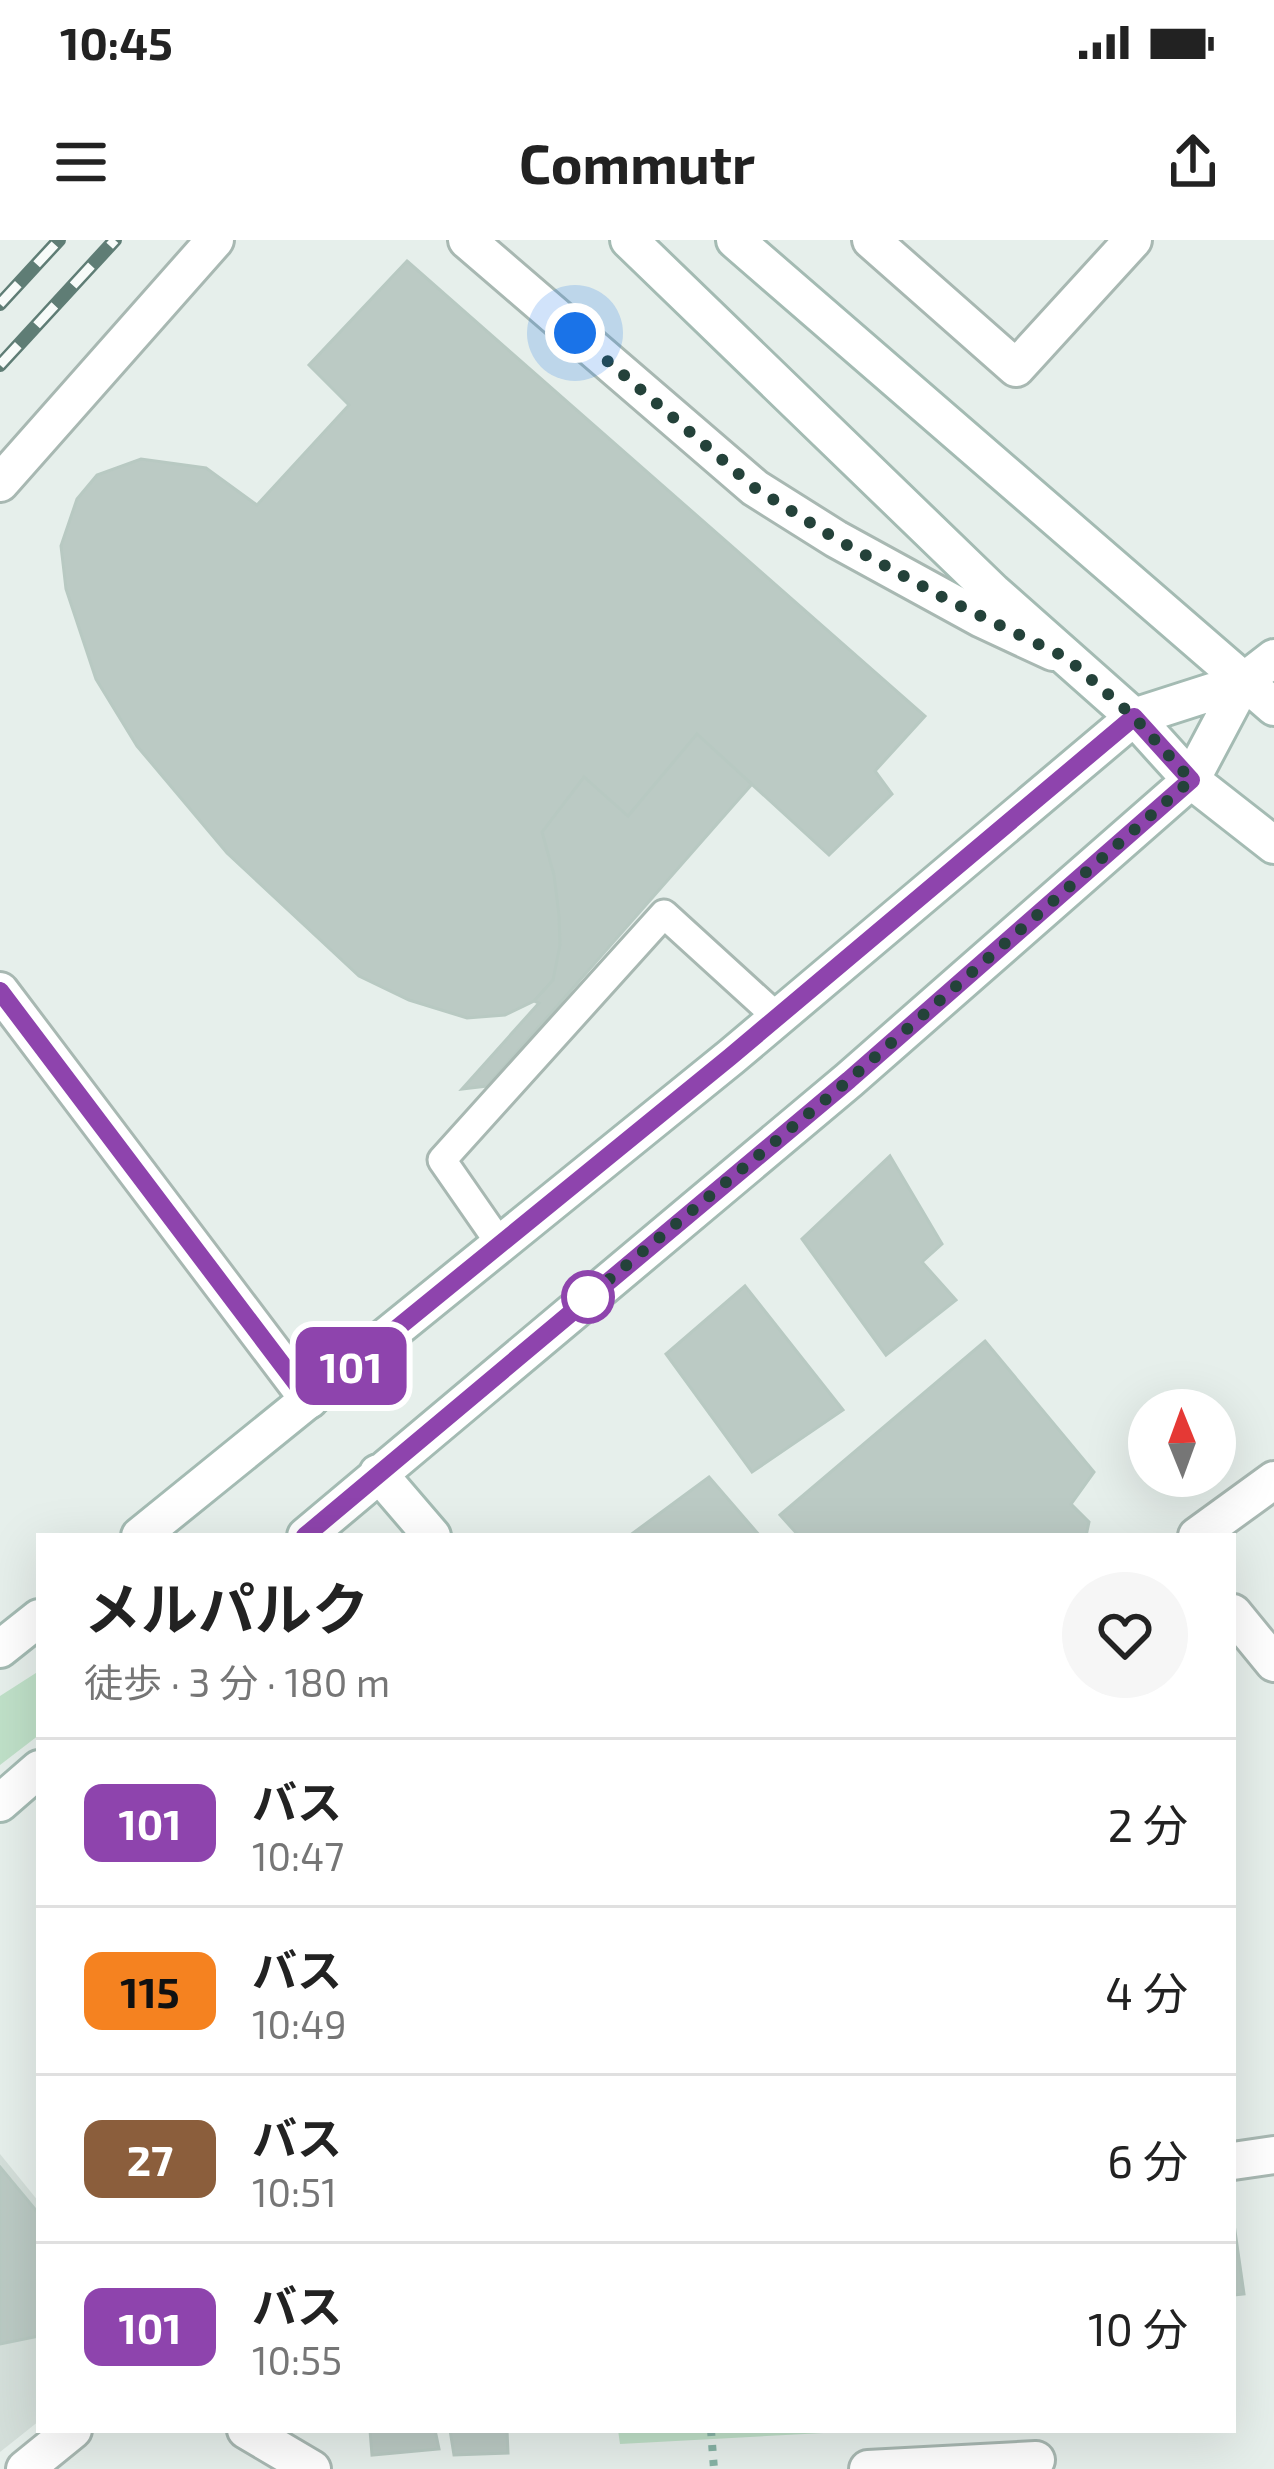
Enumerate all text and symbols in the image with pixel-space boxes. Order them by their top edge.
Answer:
text: 10:45 [60,15,173,69]
icon: menu [48,129,114,195]
icon: share [1160,129,1226,195]
text: Commutr [519,130,755,195]
your location [545,303,605,363]
unlabelled marker [563,1272,613,1322]
line badge: 101 [282,1327,420,1405]
text: 101 [320,1341,382,1391]
north arrow [1128,1389,1236,1497]
map controls [1128,1389,1236,1497]
button: heart [1062,1572,1188,1698]
text: メルパルク [84,1573,369,1641]
text: 徒歩 · 3 分 · 180 m [84,1658,390,1705]
text: バス [252,1774,342,1828]
text: 2 分 [1108,1797,1188,1851]
text: 101 [119,1798,181,1848]
text: 10:47 [252,1832,344,1879]
text: バス [252,1942,342,1996]
text: 4 分 [1105,1965,1188,2019]
text: 115 [120,1966,180,2016]
text: 10:49 [252,2000,347,2047]
text: バス [252,2110,342,2164]
text: 6 分 [1107,2133,1188,2187]
text: 27 [127,2134,173,2184]
text: 10:51 [252,2168,337,2215]
text: バス [252,2278,342,2332]
text: 10 分 [1088,2301,1188,2355]
text: 101 [119,2302,181,2352]
text: 10:55 [252,2336,342,2383]

